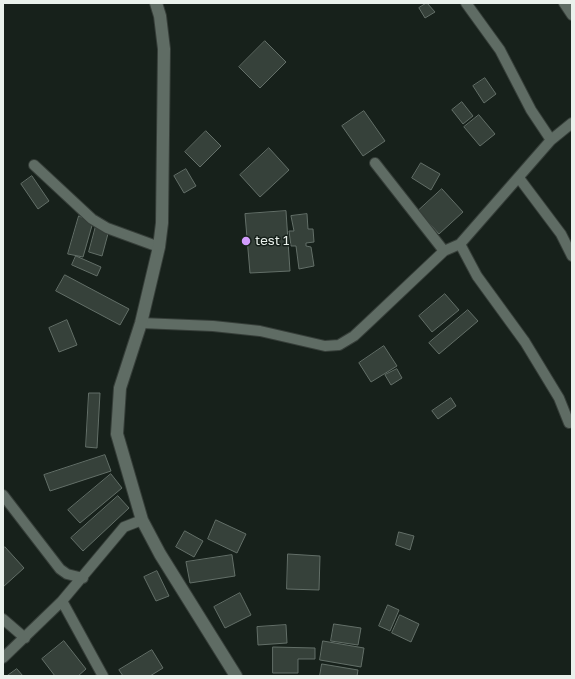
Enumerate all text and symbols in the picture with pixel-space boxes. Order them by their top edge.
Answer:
place label: test 1 [255,233,289,249]
marker: test 1 [240,235,252,247]

